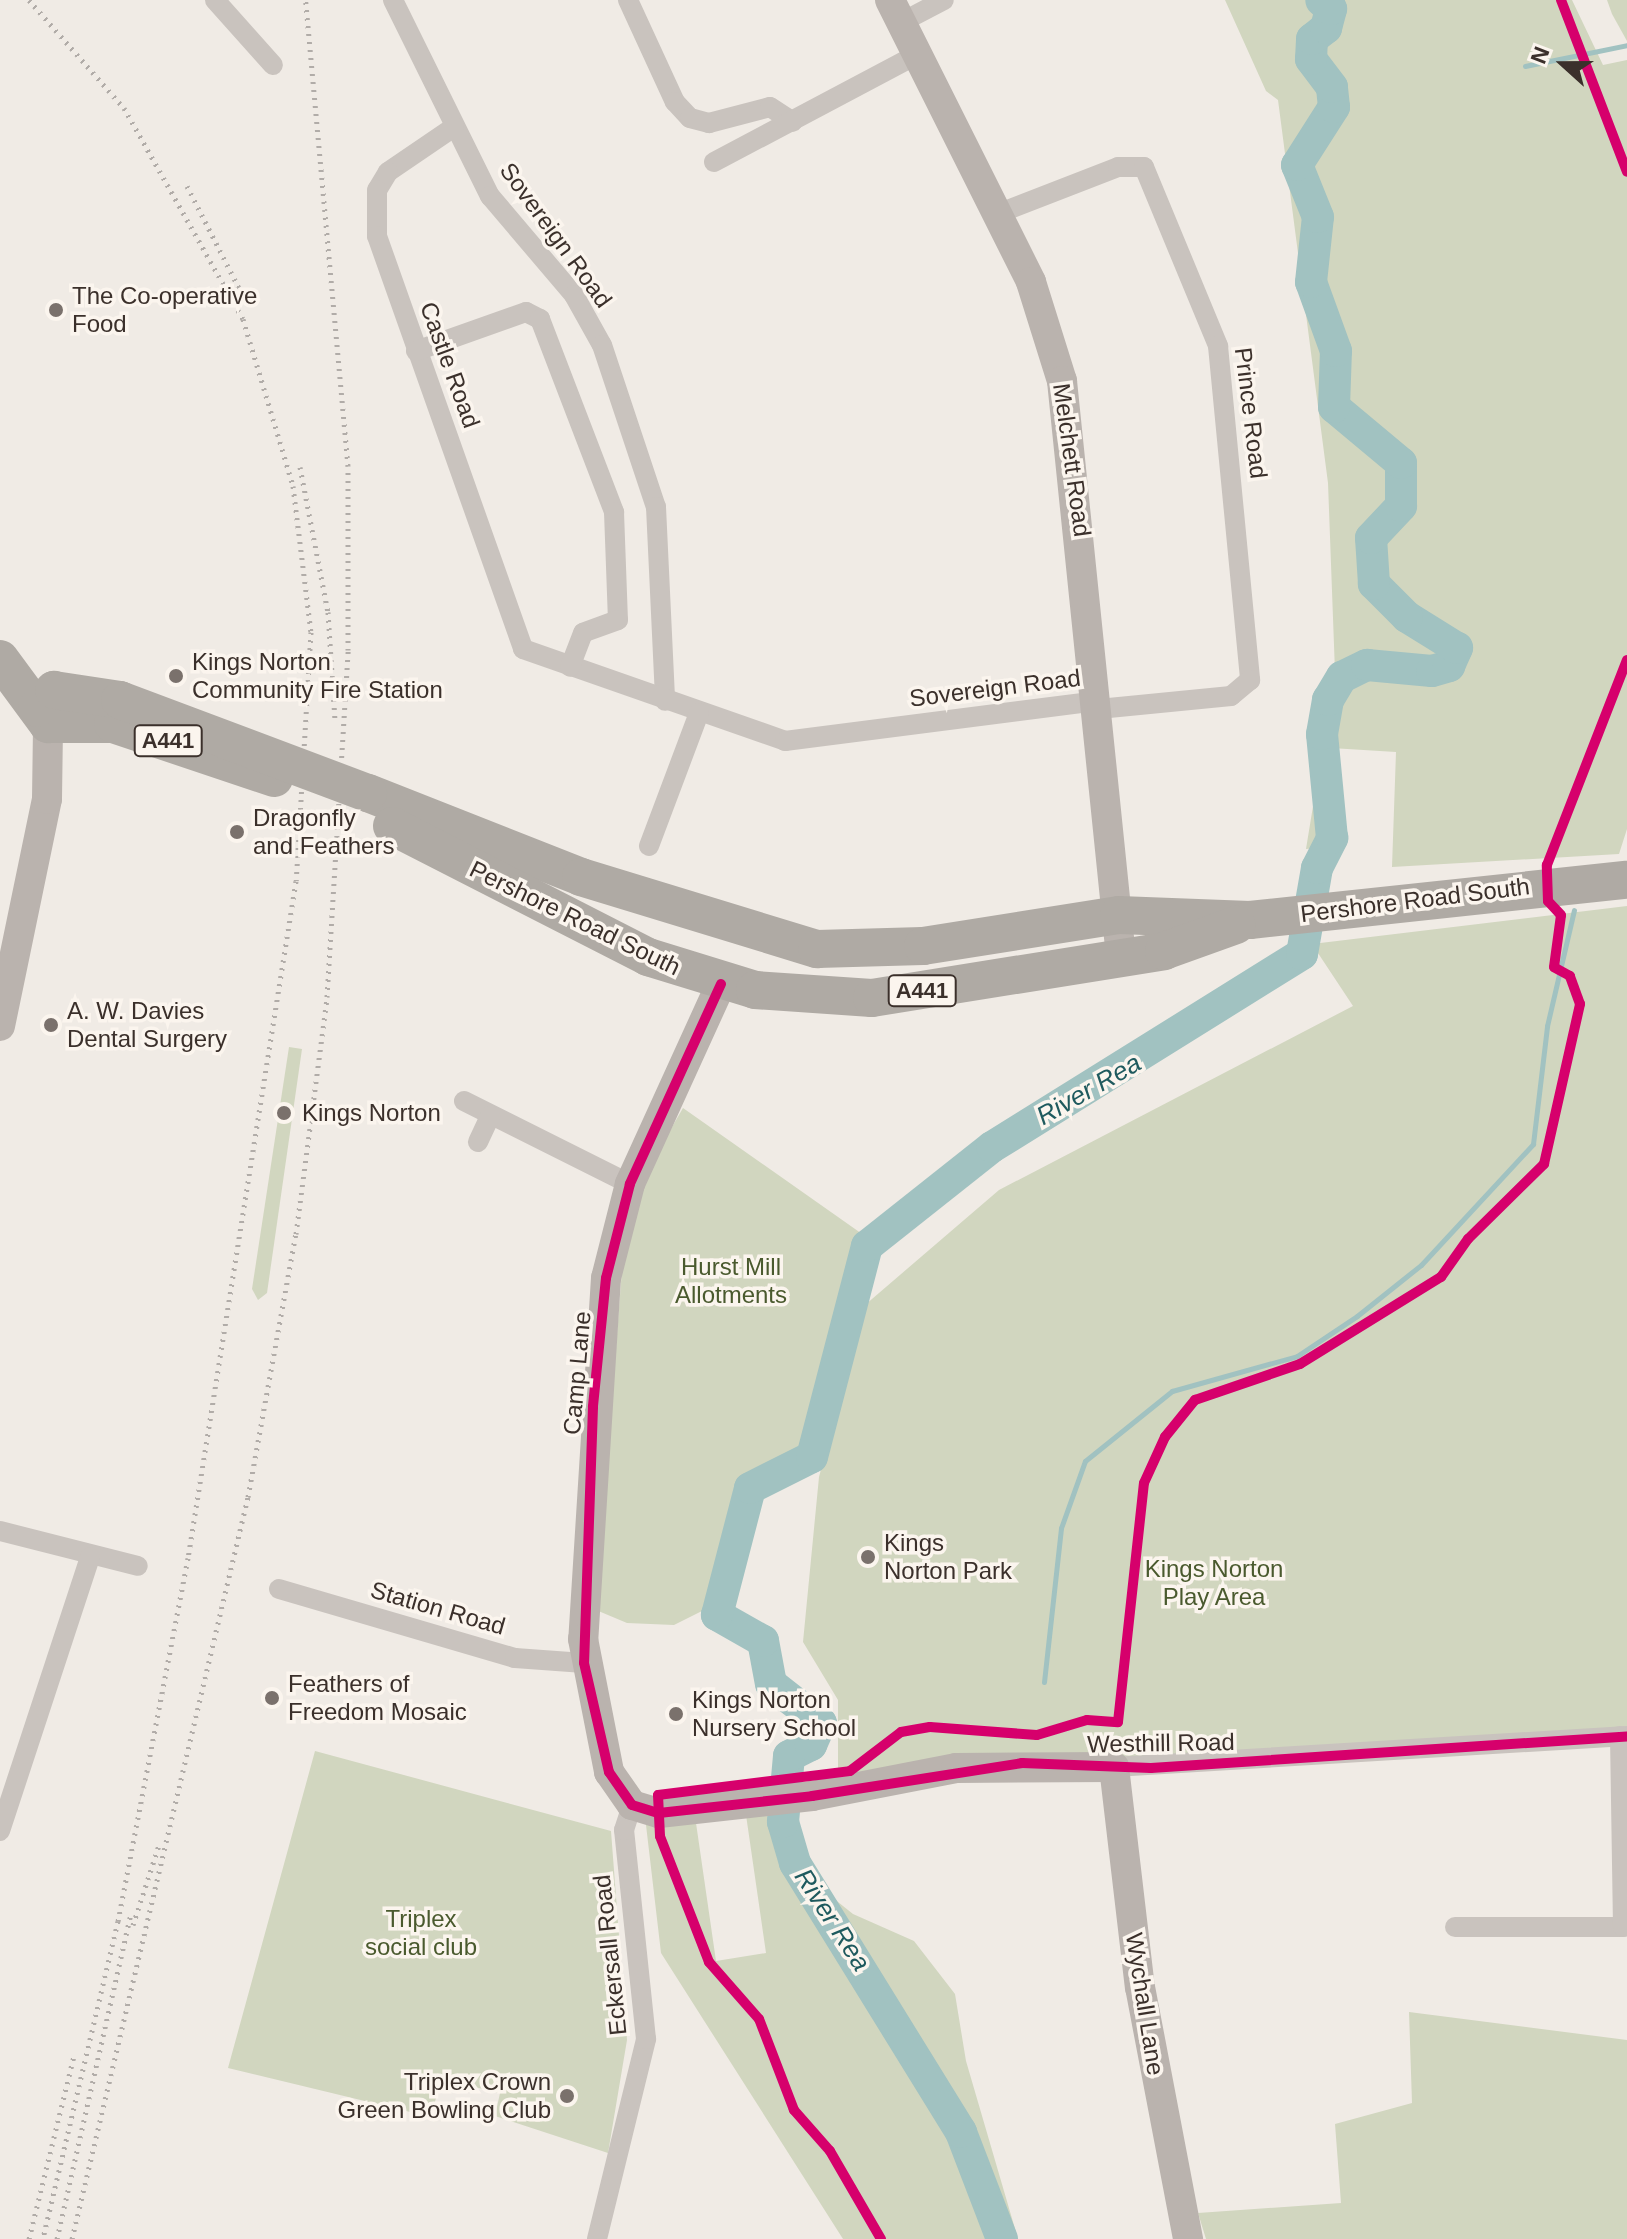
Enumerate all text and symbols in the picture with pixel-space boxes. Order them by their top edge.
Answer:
north arrow [1523,24,1603,104]
text: N [1526,43,1555,67]
street label: Sovereign Road [494,157,618,313]
place label: The Co-operative Food [72,282,257,338]
street label: Castle Road [414,298,486,432]
marker: The Co-operative Food [47,301,65,319]
street label: Prince Road [1229,346,1273,480]
street label: Melchett Road [1047,381,1097,539]
place label: Kings Norton Community Fire Station [192,648,443,704]
street label: Sovereign Road [908,663,1082,713]
marker: Kings Norton Community Fire Station [167,667,185,685]
road number: A441 [132,723,204,759]
place label: Dragonfly and Feathers [253,804,394,860]
marker: Dragonfly and Feathers [228,823,246,841]
street label: Pershore Road South [465,854,685,982]
street label: Pershore Road South [1299,872,1531,928]
road number: A441 [886,973,958,1009]
place label: A. W. Davies Dental Surgery [67,997,227,1053]
marker: A. W. Davies Dental Surgery [42,1016,60,1034]
water label: River Rea [1031,1048,1147,1132]
place label: Kings Norton [302,1099,441,1127]
marker: Kings Norton [273,1102,295,1124]
park label: Hurst Mill Allotments [675,1253,787,1309]
street label: Camp Lane [557,1310,597,1436]
place label: Kings Norton Park [884,1529,1012,1585]
marker: Kings Norton Park [859,1548,877,1566]
park label: Kings Norton Play Area [1145,1555,1283,1611]
street label: Station Road [367,1575,509,1641]
place label: Feathers of Freedom Mosaic [288,1670,467,1726]
place label: Kings Norton Nursery School [692,1686,856,1742]
marker: Feathers of Freedom Mosaic [263,1689,281,1707]
marker: Kings Norton Nursery School [667,1705,685,1723]
street label: Westhill Road [1087,1727,1235,1759]
water label: River Rea [787,1863,877,1977]
street label: Eckersall Road [587,1873,633,2037]
park label: Triplex social club [365,1905,477,1961]
street label: Wychall Lane [1120,1931,1170,2077]
place label: Triplex Crown Green Bowling Club [338,2068,551,2124]
marker: Triplex Crown Green Bowling Club [558,2087,576,2105]

